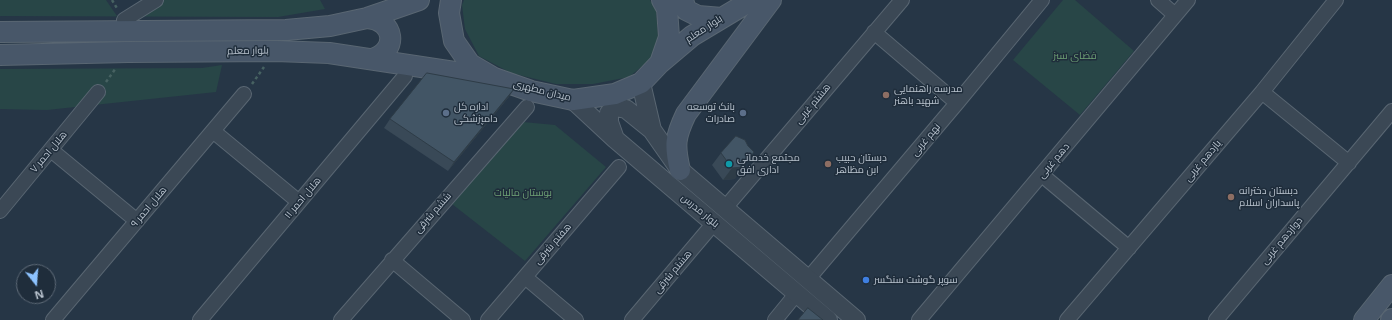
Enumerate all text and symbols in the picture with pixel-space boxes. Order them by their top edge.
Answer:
street label: بلوار معلم [683,13,725,45]
street label: بلوار معلم [227,45,269,57]
park label: فضای سبز [1053,50,1097,62]
street label: میدان مطهری [512,78,572,104]
street label: هشتم غربی [793,81,833,127]
place label: مدرسه راهنمایی شهید باهنر [894,83,962,106]
marker: مدرسه راهنمایی شهید باهنر [881,90,891,100]
place label: اداره کل دامپزشکی [454,101,498,124]
place label: بانک توسعه صادرات [687,101,735,124]
marker: اداره کل دامپزشکی [441,108,451,118]
marker: بانک توسعه صادرات [738,108,748,118]
street label: نهم غربی [909,121,943,159]
street label: هلال احمر ۷ [28,129,70,175]
street label: یازدهم غربی [1182,138,1224,184]
street label: دهم غربی [1036,141,1072,181]
place label: مجتمع خدماتی اداری افق [737,152,800,176]
place label: دبستان حبیب ابن مظاهر [836,152,887,176]
marker: مجتمع خدماتی اداری افق [724,159,734,169]
marker: دبستان حبیب ابن مظاهر [823,159,833,169]
street label: هلال احمر ۱۱ [282,175,324,221]
street label: هلال احمر ۹ [128,184,170,230]
place label: دبستان دخترانه پاسداران اسلام [1239,185,1299,208]
park label: بوستان مالیات [494,187,552,199]
street label: ششم شرقی [412,190,454,236]
street label: بلوار مدرس [679,192,721,230]
marker: دبستان دخترانه پاسداران اسلام [1226,192,1236,202]
street label: دوازدهم غربی [1259,215,1305,267]
street label: هفتم شرقی [532,221,574,267]
street label: هشتم شرقی [651,248,695,296]
north arrow [16,264,56,304]
place label: سوپر گوشت سنگسر [874,274,958,286]
marker: سوپر گوشت سنگسر [861,275,871,285]
text: N [33,287,46,303]

